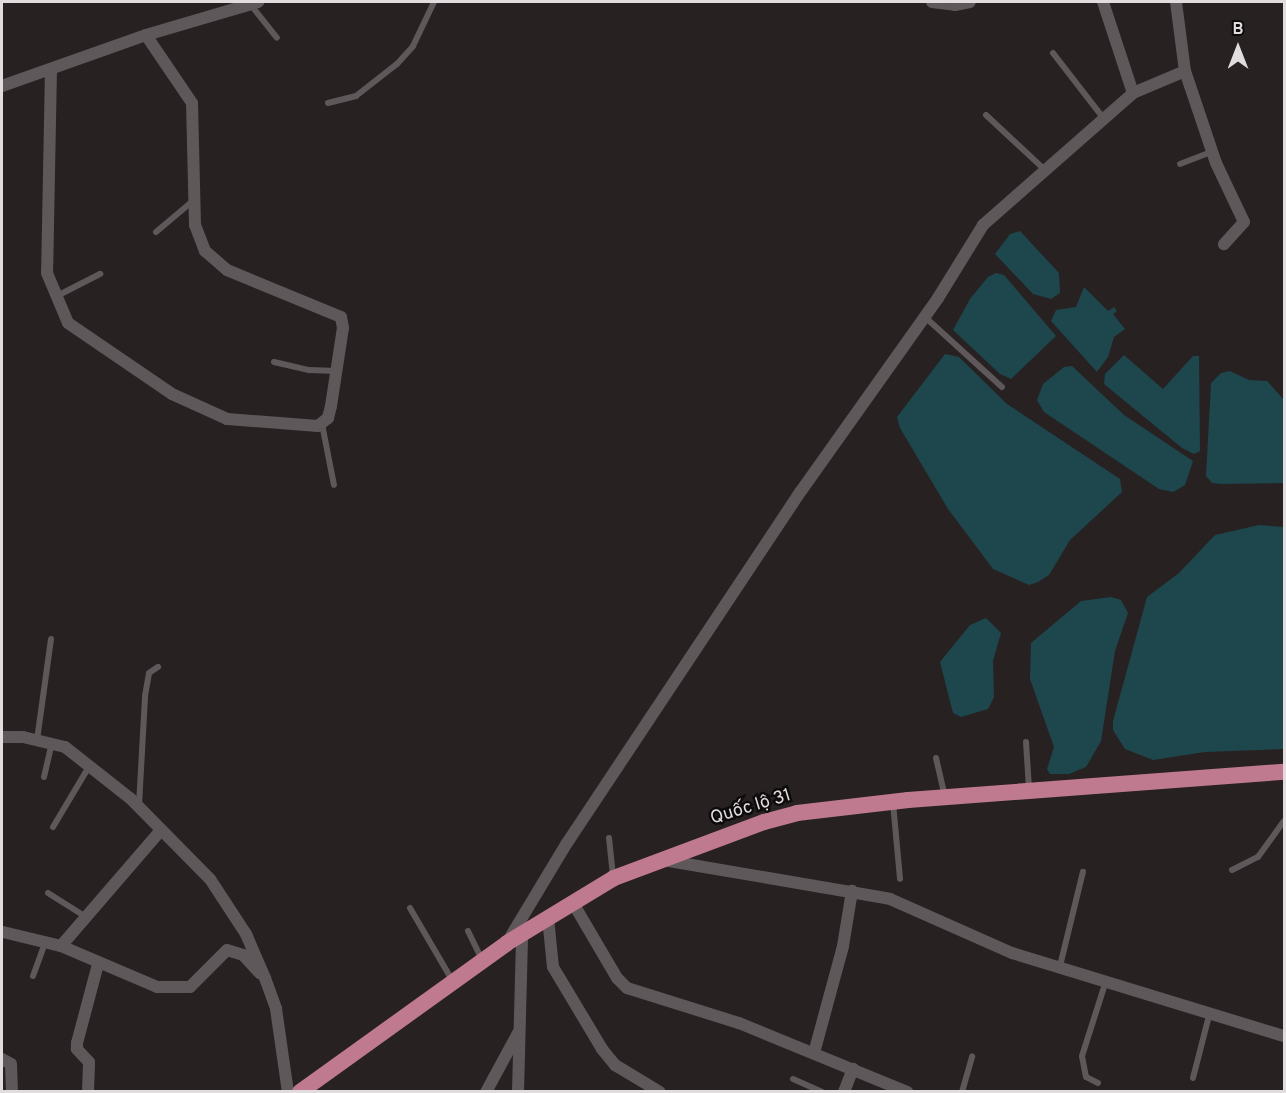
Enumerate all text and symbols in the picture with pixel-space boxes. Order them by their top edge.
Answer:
north arrow [1208,18,1268,78]
text: B [1232,20,1244,40]
street label: Quốc lộ 31 [708,785,794,831]

